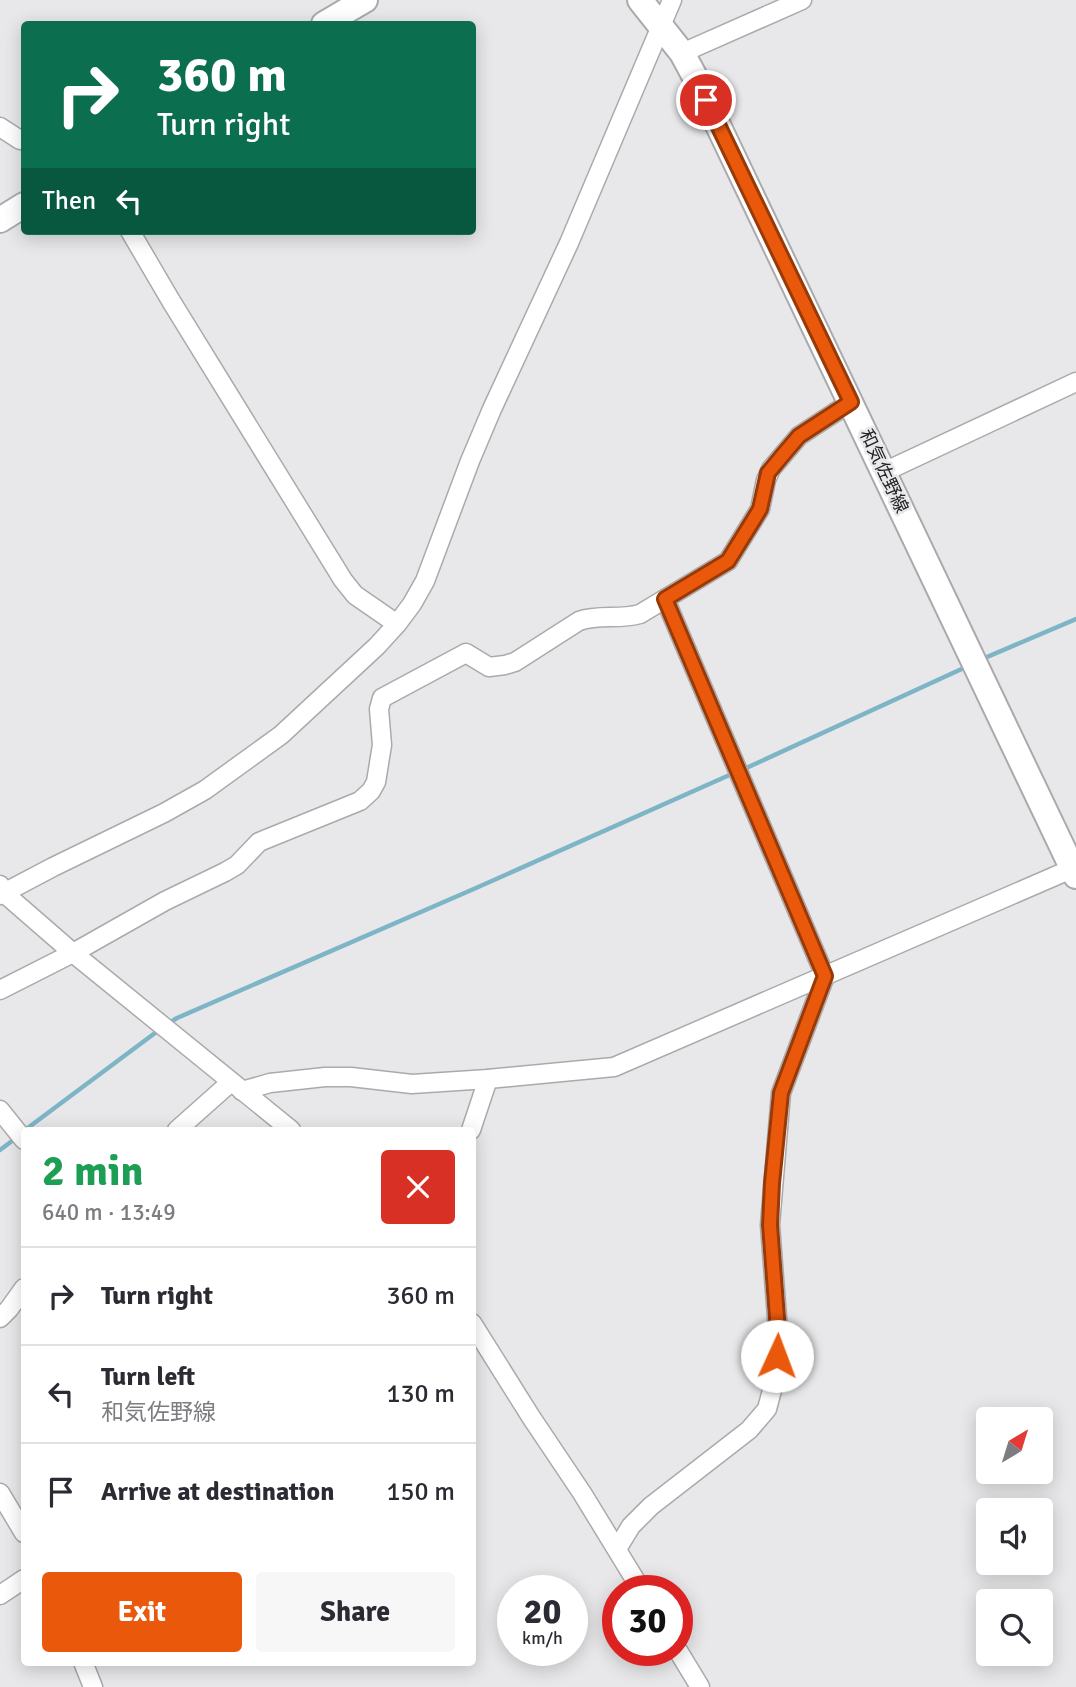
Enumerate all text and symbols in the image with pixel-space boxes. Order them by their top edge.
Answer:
text: 360 m [157,45,287,105]
icon: right [42,49,133,140]
pin [676,70,736,130]
icon: arrive [687,81,725,119]
text: Turn right [157,105,290,144]
icon: left [110,182,148,220]
text: Then [42,185,96,217]
street label: 和気佐野線 [855,426,913,516]
text: 2 min [42,1146,143,1197]
button: close [381,1150,455,1224]
text: 640 m · 13:49 [42,1198,176,1227]
icon: right [42,1277,80,1315]
text: Turn right [101,1280,213,1312]
text: 360 m [386,1280,455,1312]
position arrow [740,1319,814,1393]
text: Turn left [101,1361,195,1393]
icon: left [42,1375,80,1413]
text: 130 m [386,1378,455,1410]
text: 和気佐野線 [101,1398,216,1427]
north arrow [976,1407,1054,1484]
map controls [976,1407,1053,1666]
icon: arrive [42,1473,80,1511]
text: Arrive at destination [101,1476,334,1508]
text: 150 m [386,1476,455,1508]
button: sound [976,1498,1053,1575]
button: Exit [42,1572,242,1652]
button: Share [256,1572,455,1652]
speed limit sign: 30 [602,1575,693,1666]
button: search [976,1589,1053,1666]
text: 20 [524,1590,561,1633]
text: km/h [522,1627,563,1649]

